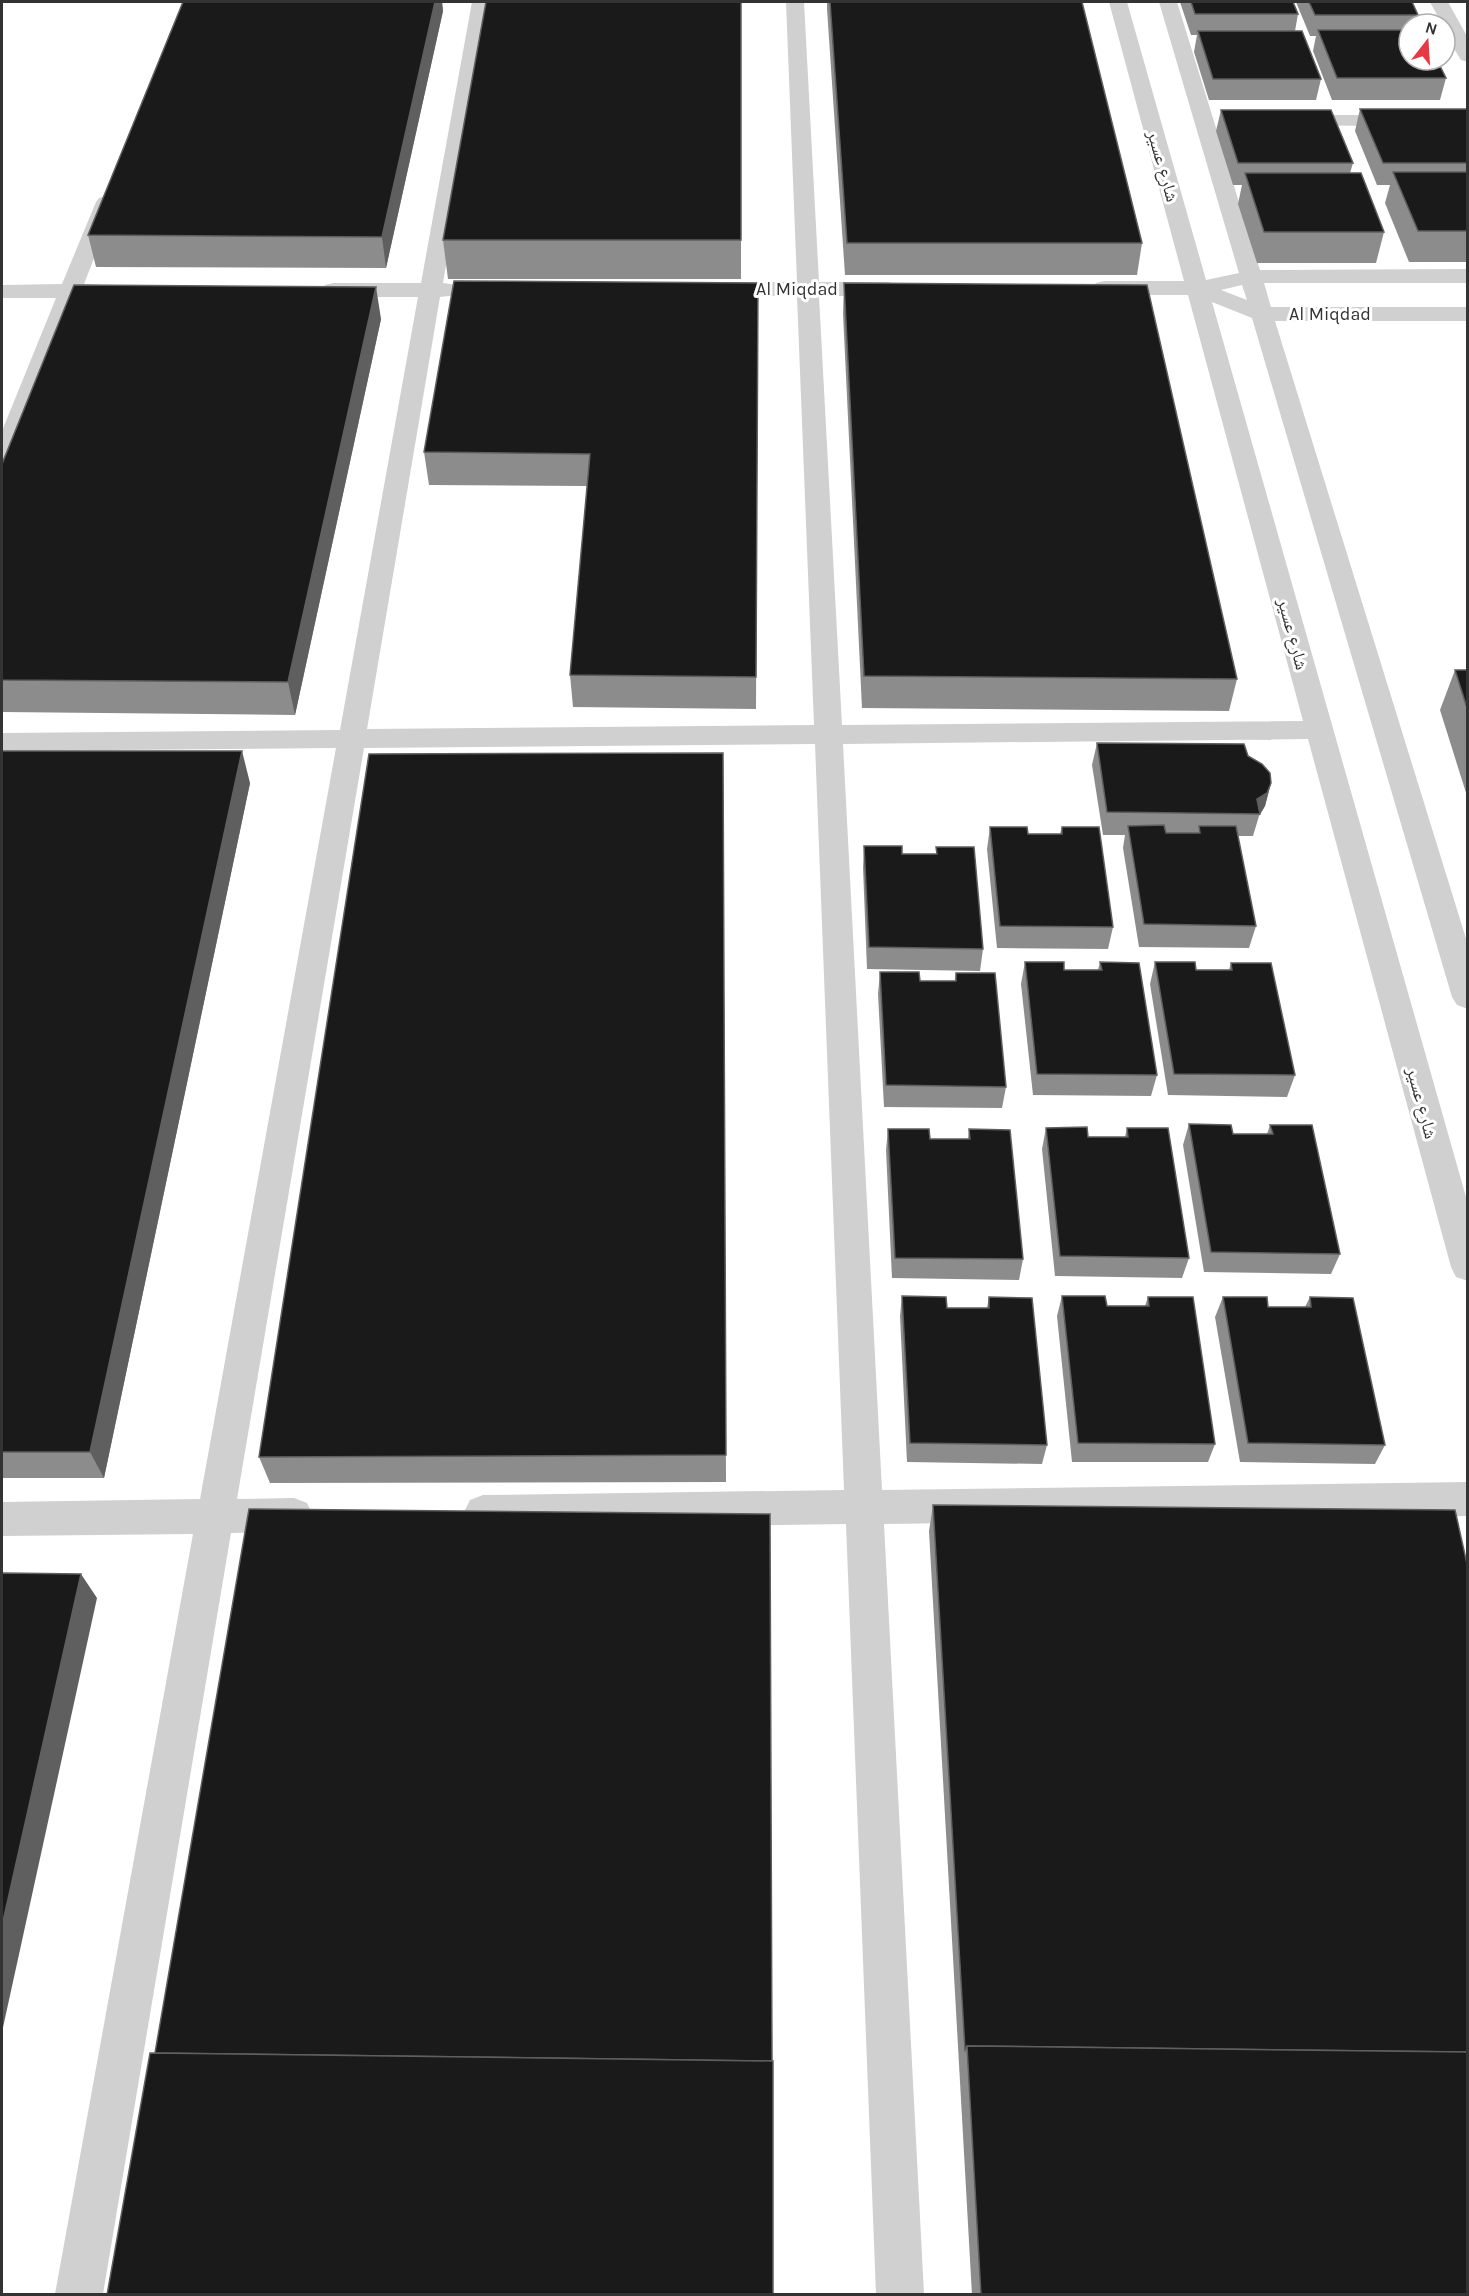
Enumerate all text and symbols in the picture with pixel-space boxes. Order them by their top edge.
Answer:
north arrow [1397,12,1457,72]
text: N [1423,17,1440,39]
street label: شارع عسير [1142,127,1184,204]
street label: Al Miqdad [756,278,838,300]
street label: Al Miqdad [1289,303,1371,325]
street label: شارع عسير [1273,595,1313,672]
street label: شارع عسير [1402,1064,1442,1141]

